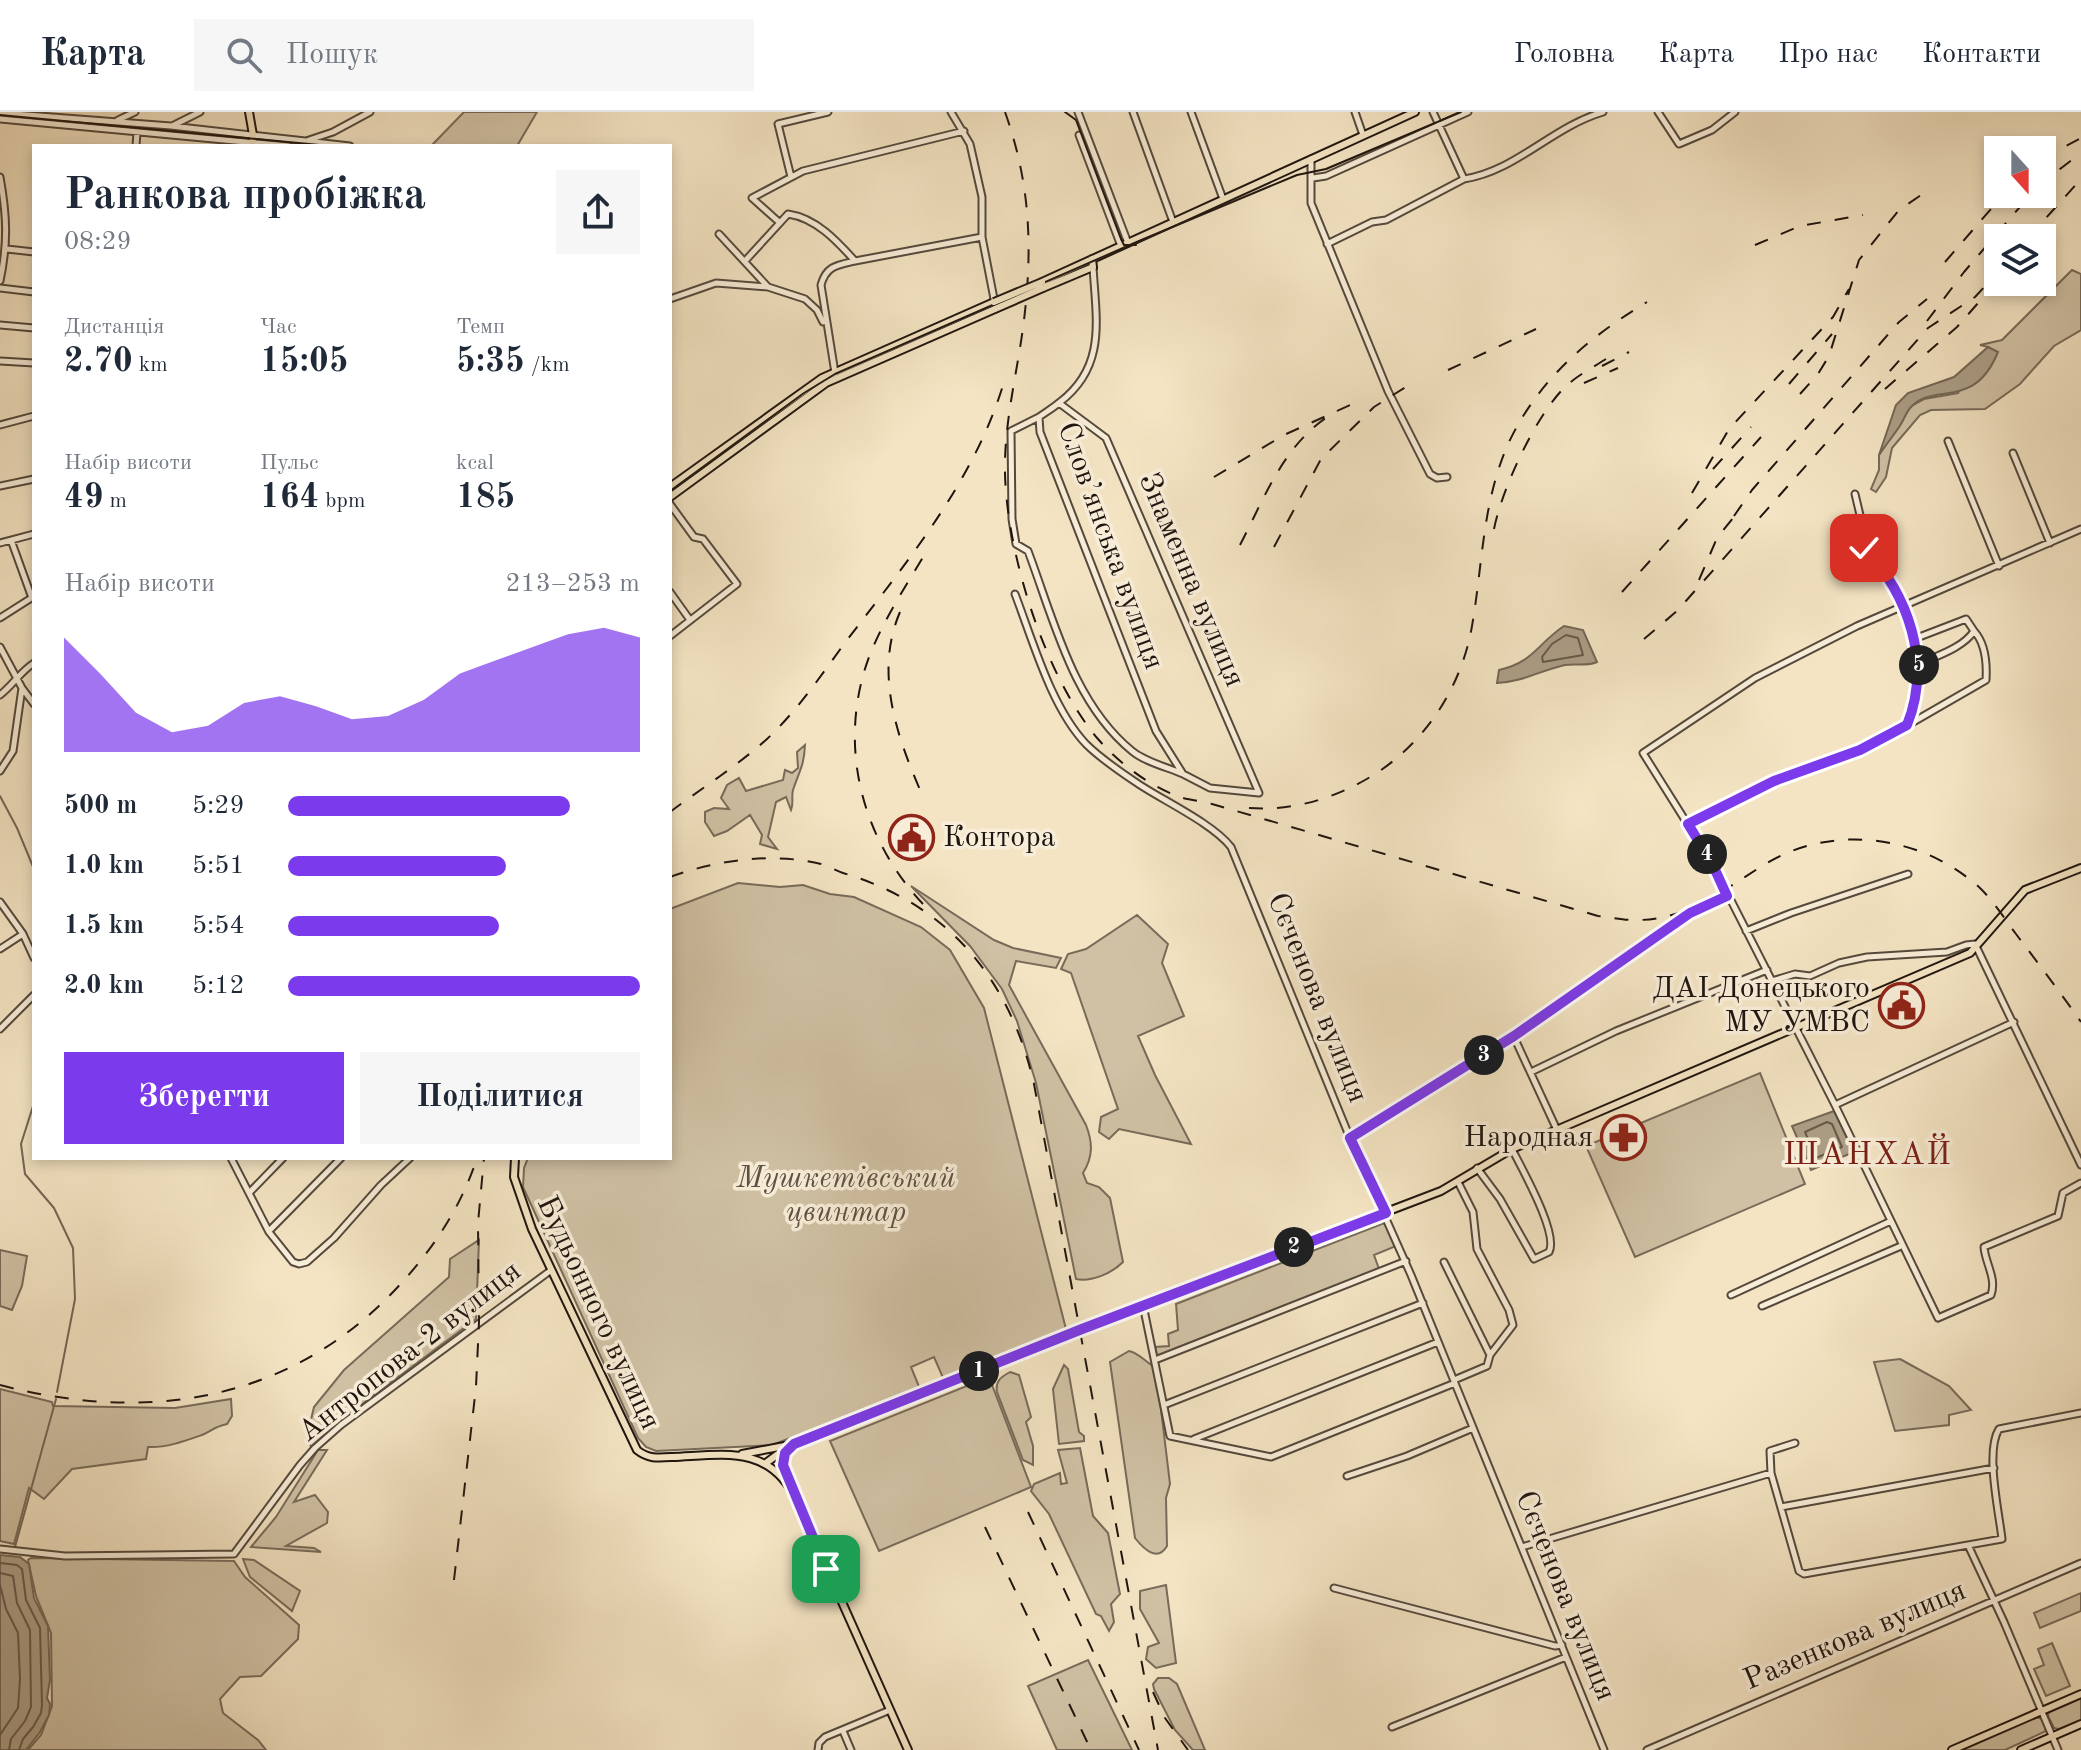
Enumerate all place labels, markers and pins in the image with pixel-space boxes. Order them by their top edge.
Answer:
pin [1830,514,1898,582]
pin: 5 [1899,645,1939,685]
public building icon: Контора [888,814,936,862]
place label: Контора [943,823,1056,853]
pin: 4 [1687,834,1727,874]
place label: ДАІ Донецького МУ УМВС [1652,974,1870,1038]
public building icon: ДАІ Донецького МУ УМВС [1877,982,1925,1030]
pin: 3 [1464,1035,1504,1075]
pharmacy icon: Народная [1600,1114,1648,1162]
place label: Народная [1463,1123,1593,1153]
pin: 2 [1274,1227,1314,1267]
pin: 1 [959,1351,999,1391]
pin [792,1535,860,1603]

